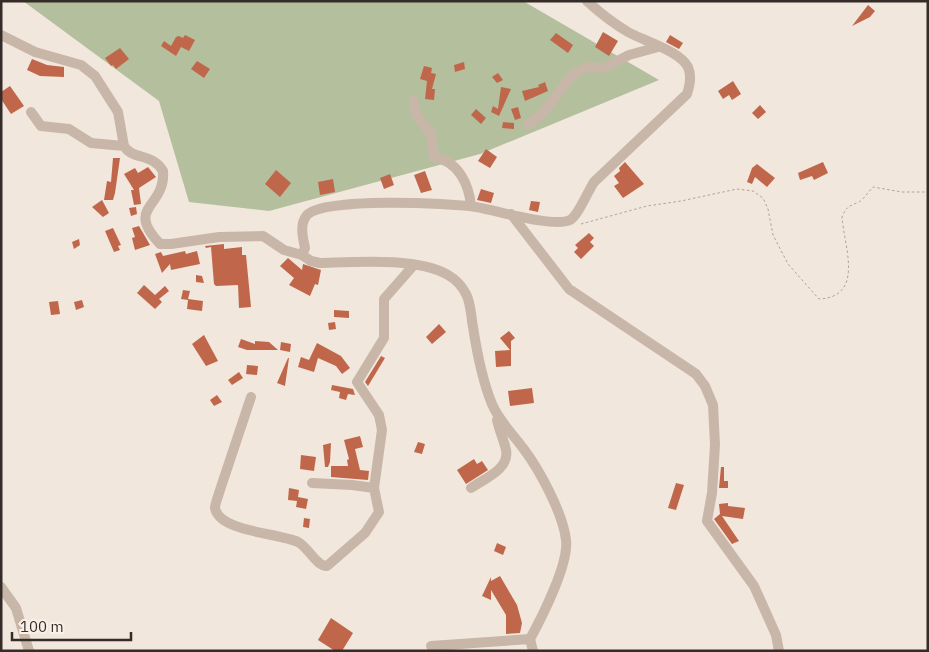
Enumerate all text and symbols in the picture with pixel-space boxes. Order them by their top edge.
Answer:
scale bar [12,610,131,642]
text: 100 m [20,617,64,636]

